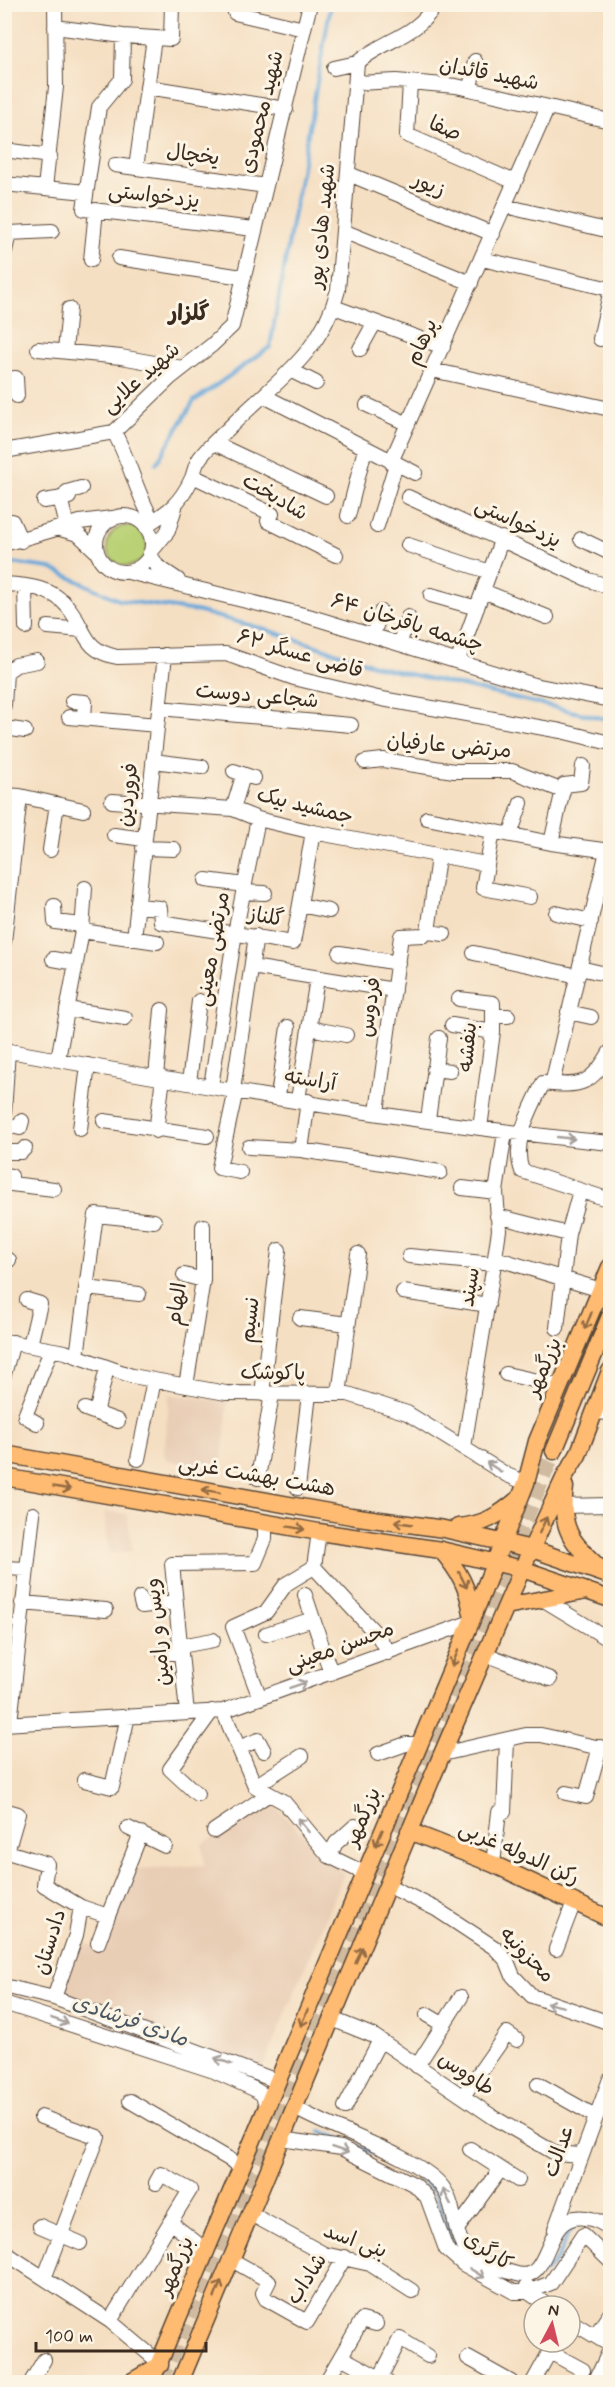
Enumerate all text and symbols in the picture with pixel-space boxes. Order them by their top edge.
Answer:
street label: شهید محمودی [233,48,291,176]
street label: شهید قائدان [437,51,541,97]
street label: صفا [424,110,466,148]
street label: یخچال [165,137,221,173]
street label: شهید هادی پور [301,162,342,292]
street label: زیور [407,165,450,204]
street label: یزدخواستی [107,177,201,215]
district label: گلزار [167,299,209,328]
street label: پرهام [399,314,446,370]
street label: شهید علایی [96,336,186,420]
street label: شادبخت [237,466,313,528]
street label: یزدخواستی [470,491,566,555]
street label: چشمه باقرخان ۶۴ [327,587,487,659]
street label: قاضی عسگر ۶۲ [234,623,366,685]
street label: شجاعی دوست [194,677,320,715]
street label: مرتضی عارفیان [385,727,513,765]
street label: فروردین [111,762,145,828]
street label: جمشید بیک [254,781,356,831]
street label: مرتضی معینی [189,889,237,1009]
street label: گلناز [244,900,286,934]
street label: فردوس [352,975,388,1039]
street label: بنفشه [452,1021,484,1073]
street label: آراسته [282,1062,339,1098]
one-way arrow [555,1133,575,1144]
street label: سپند [453,1265,487,1309]
street label: الهام [160,1281,195,1327]
street label: نسیم [233,1296,268,1345]
one-way arrow [582,1311,593,1330]
street label: بزرگمهر [518,1333,569,1403]
street label: پاکوشک [240,1358,306,1388]
street label: هشت بهشت غربی [176,1448,338,1504]
one-way arrow [486,1460,503,1472]
one-way arrow [52,1482,71,1493]
one-way arrow [201,1485,221,1496]
one-way arrow [538,1516,550,1534]
one-way arrow [394,1518,413,1529]
one-way arrow [285,1522,305,1533]
one-way arrow [458,1571,470,1589]
street label: ویس و رامین [138,1577,178,1687]
street label: محسن معینی [282,1614,398,1680]
one-way arrow [449,1649,460,1667]
one-way arrow [288,1678,307,1689]
street label: بزرگمهر [337,1783,388,1853]
street label: رکن الدوله غربی [454,1814,584,1892]
one-way arrow [296,1818,310,1833]
one-way arrow [373,1828,384,1847]
street label: دادستان [27,1906,73,1978]
street label: محزونیه [493,1921,561,1989]
one-way arrow [354,1946,365,1965]
water label: مادی فرشادی [68,1988,192,2054]
one-way arrow [546,1998,565,2010]
one-way arrow [298,2008,309,2027]
one-way arrow [50,2017,69,2028]
street label: طاووس [432,2045,500,2103]
one-way arrow [214,2055,232,2066]
street label: عدالت [537,2121,581,2181]
one-way arrow [330,2145,349,2156]
one-way arrow [441,2189,452,2207]
street label: بنی اسد [319,2217,391,2265]
street label: کارگری [458,2224,518,2278]
street label: بزرگمهر [150,2232,201,2302]
street label: شاداب [280,2248,334,2310]
one-way arrow [468,2268,485,2280]
one-way arrow [213,2281,224,2299]
north arrow [522,2294,582,2354]
text: N [547,2300,560,2322]
scale bar [36,2315,206,2353]
text: 100 m [45,2325,93,2349]

